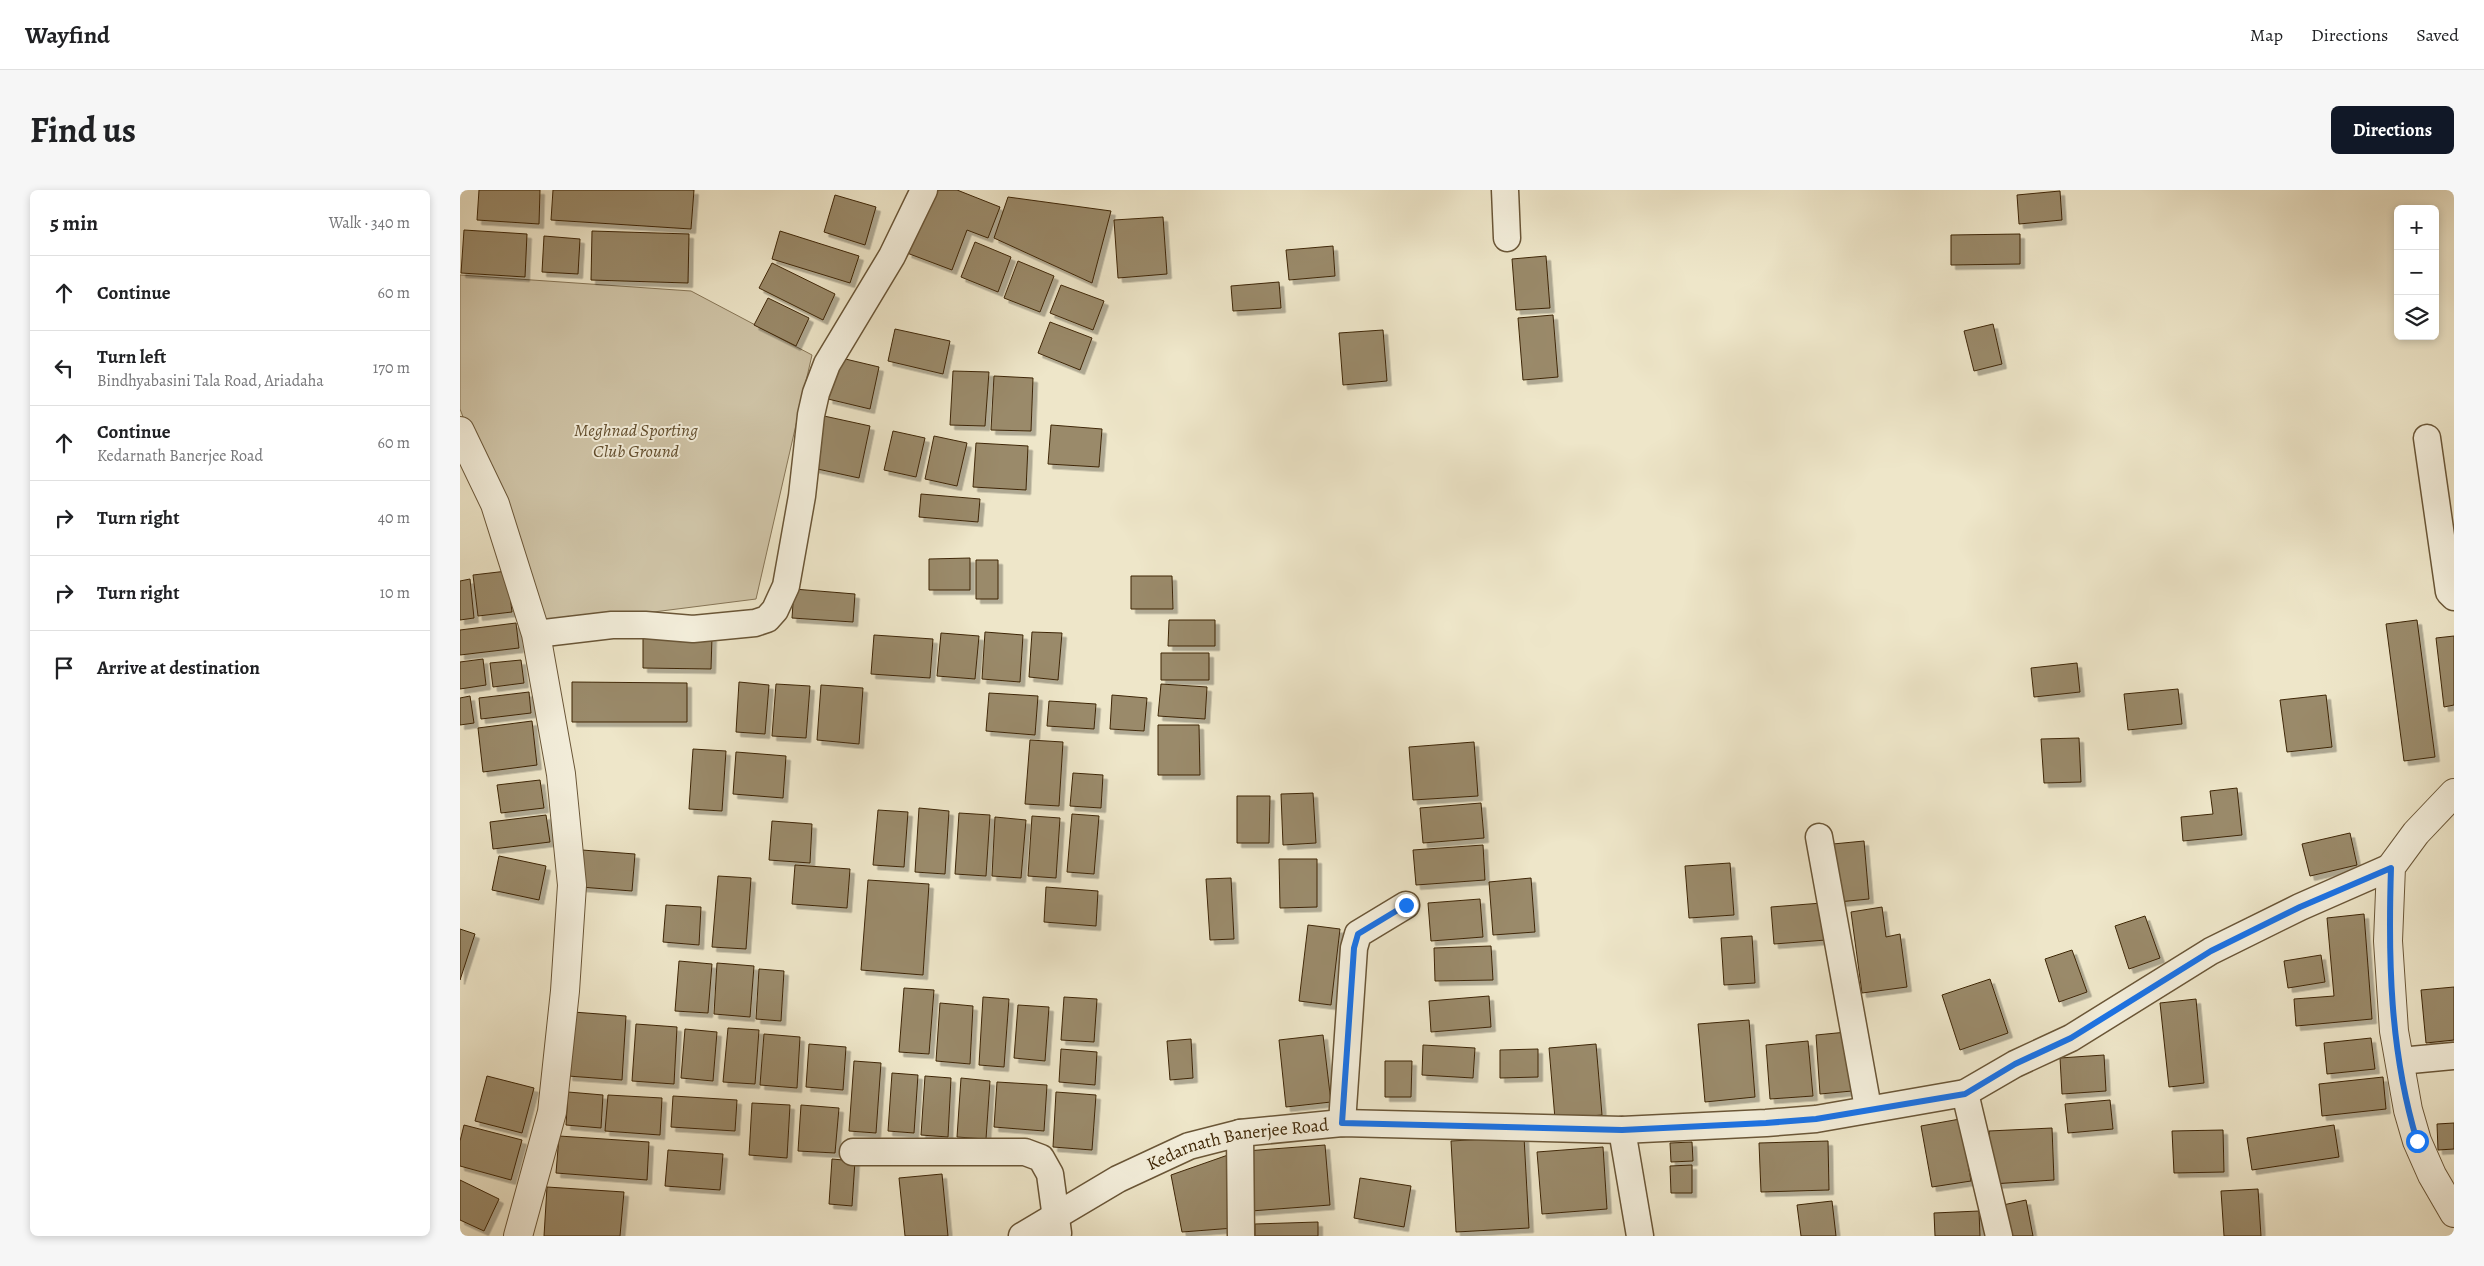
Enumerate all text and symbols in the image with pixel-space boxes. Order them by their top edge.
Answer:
text: Wayfind [25,19,110,51]
text: Map [2250,23,2283,47]
text: Directions [2311,23,2388,47]
text: Saved [2416,23,2459,47]
text: Find us [30,106,136,154]
button: Directions [2331,106,2454,154]
map controls [2394,205,2439,340]
button: + [2394,205,2439,250]
text: 5 min [50,209,98,237]
text: Walk · 340 m [329,212,410,234]
button: − [2394,250,2439,295]
icon: ahead [50,279,78,307]
text: Continue [97,280,171,306]
text: 60 m [378,282,410,304]
button: layers [2394,295,2439,340]
text: Turn left [97,344,166,370]
icon: left [50,354,78,382]
text: 170 m [373,357,410,379]
text: Bindhyabasini Tala Road, Ariadaha [97,370,324,392]
park label: Meghnad Sporting Club Ground [574,418,698,463]
text: Continue [97,419,171,445]
icon: ahead [50,429,78,457]
text: 60 m [378,432,410,454]
text: Kedarnath Banerjee Road [97,445,263,467]
icon: right [50,504,78,532]
text: Turn right [97,505,179,531]
text: 40 m [378,507,410,529]
icon: right [50,579,78,607]
text: Turn right [97,580,179,606]
text: 10 m [380,582,410,604]
icon: arrive [50,654,78,682]
text: Arrive at destination [97,655,260,681]
route end [1395,894,1418,917]
street label: Kedarnath Banerjee Road [1143,1112,1330,1176]
route start [2406,1130,2429,1153]

